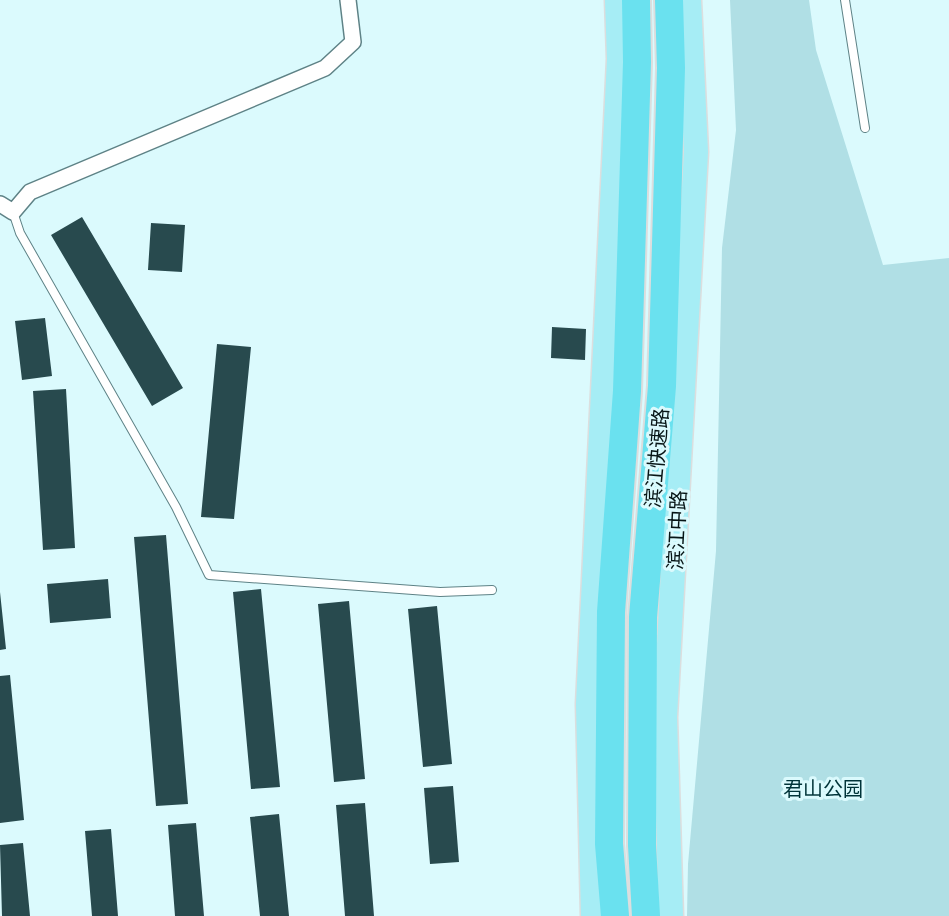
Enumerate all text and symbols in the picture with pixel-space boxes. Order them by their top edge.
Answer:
street label: 滨江快速路 [640,407,672,509]
street label: 滨江中路 [662,489,690,571]
park label: 君山公园 [783,776,863,800]

